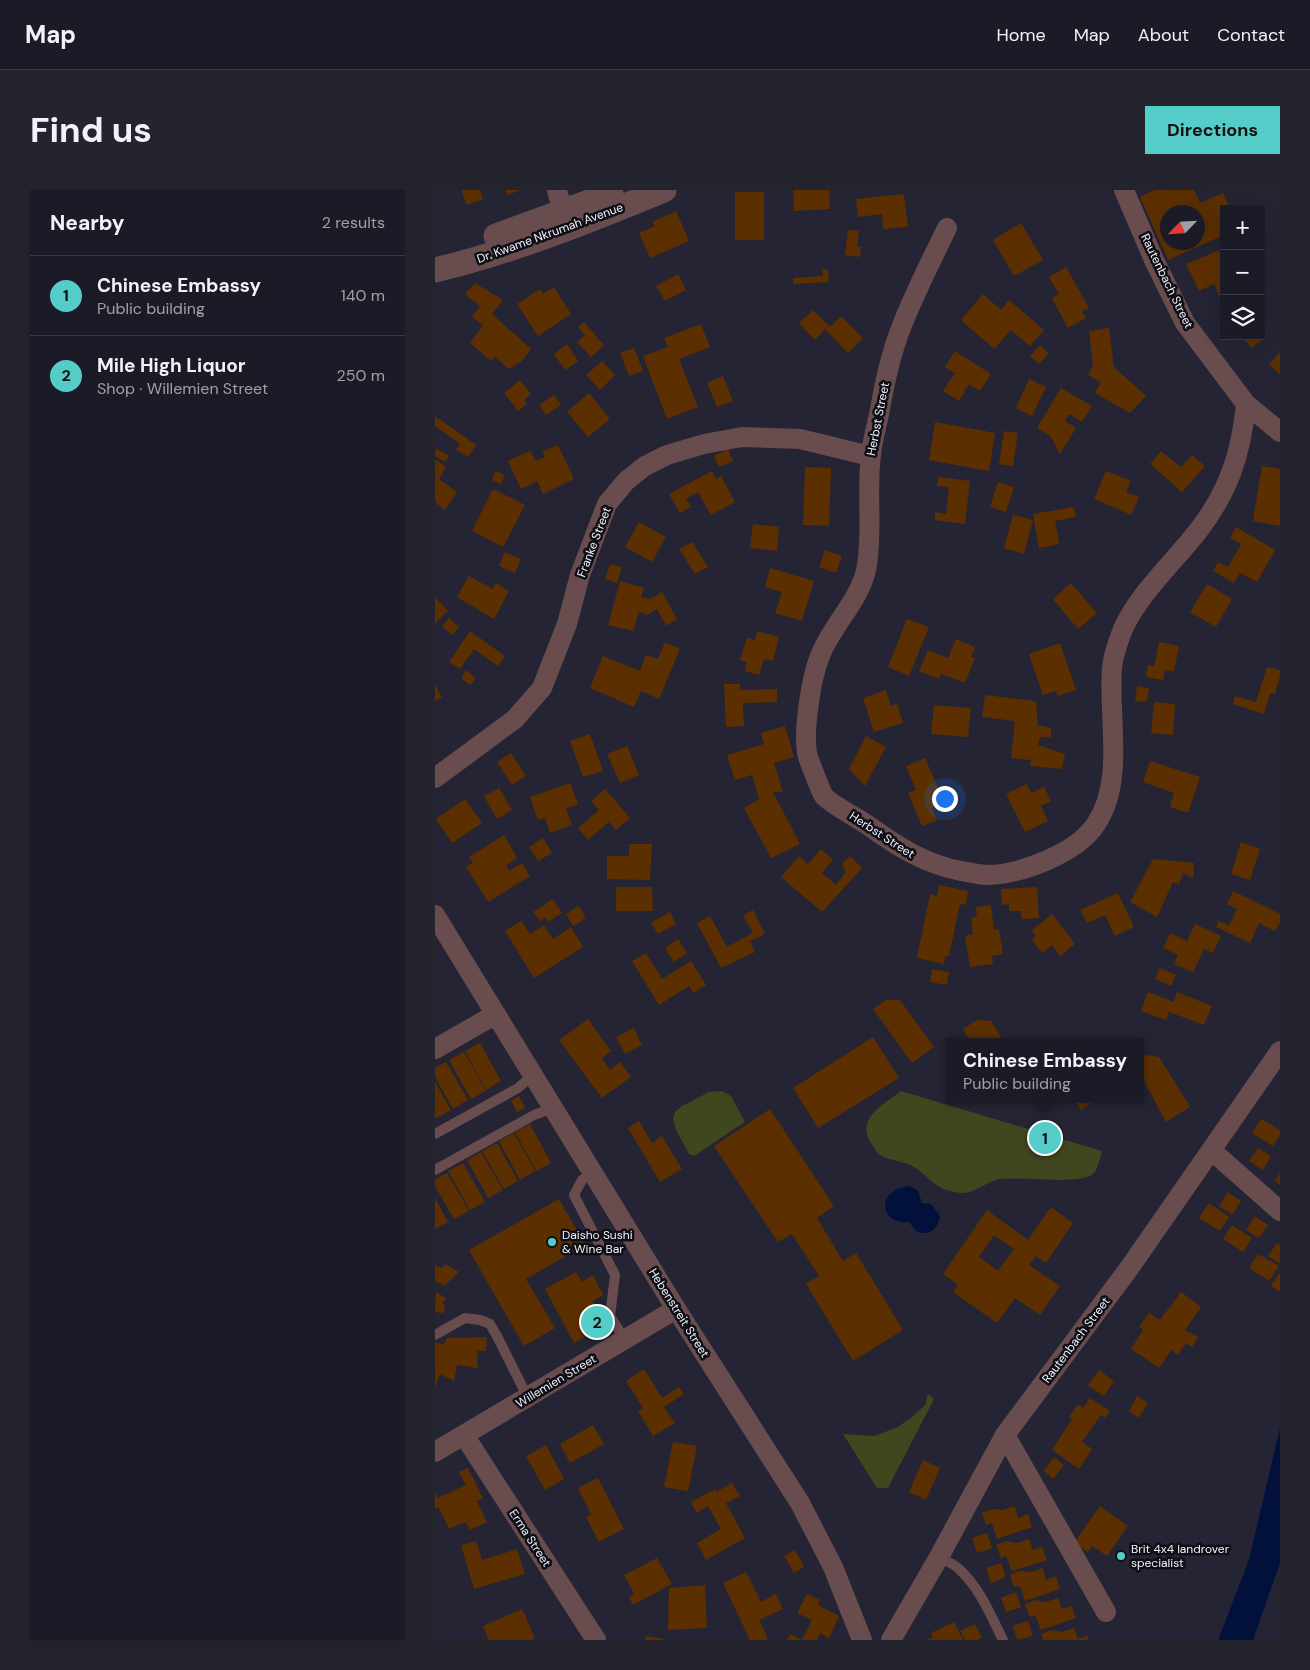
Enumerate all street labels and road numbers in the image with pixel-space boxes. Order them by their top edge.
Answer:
street label: Dr. Kwame Nkrumah Avenue [475,199,625,267]
street label: Rautenbach Street [1137,231,1197,331]
street label: Herbst Street [863,381,893,457]
street label: Franke Street [573,504,615,579]
street label: Herbst Street [846,808,918,862]
street label: Hebenstreit Street [645,1265,713,1361]
street label: Rautenbach Street [1038,1294,1114,1386]
street label: Willemien Street [513,1351,599,1411]
street label: Erma Street [505,1506,555,1570]

